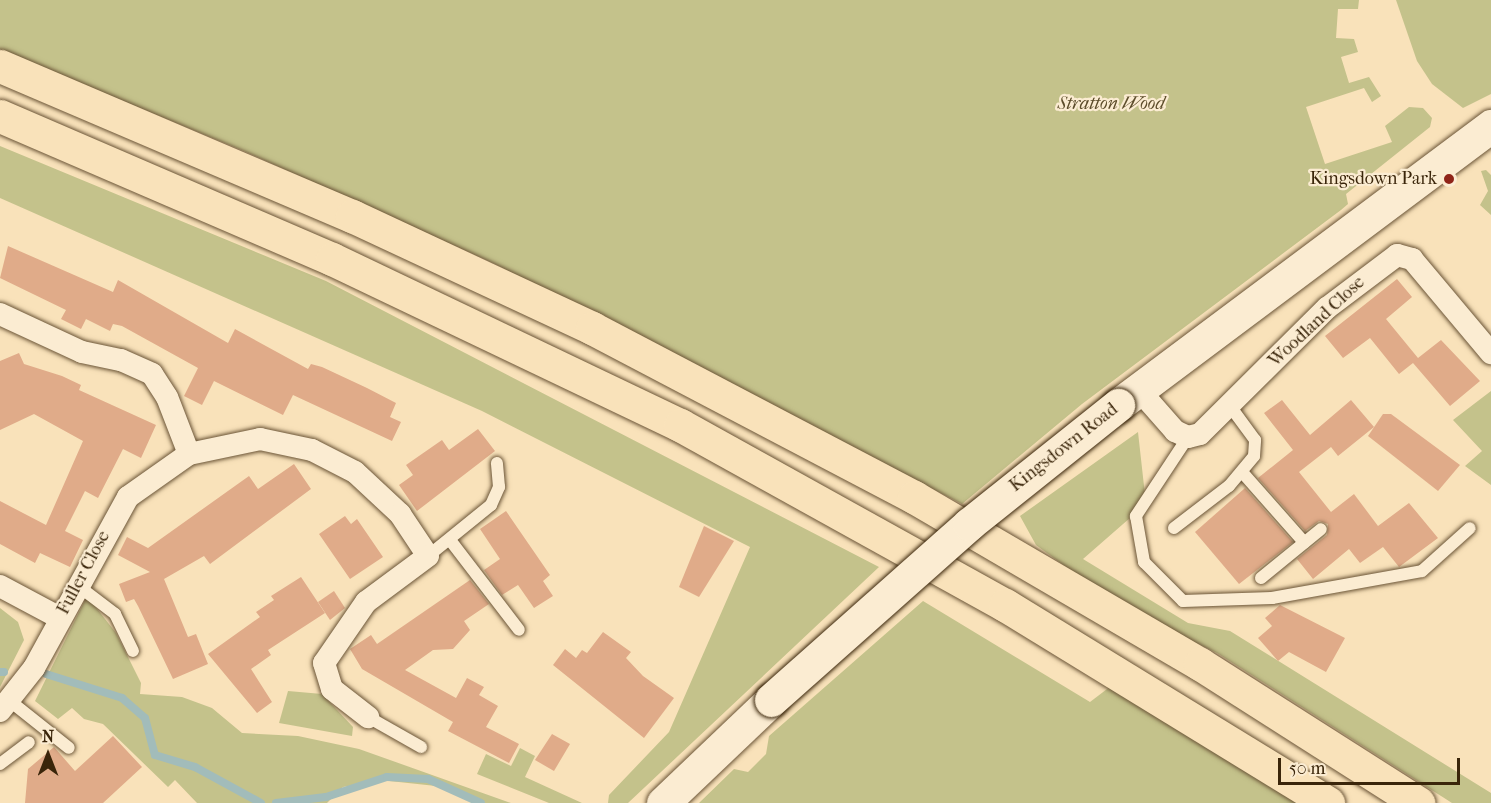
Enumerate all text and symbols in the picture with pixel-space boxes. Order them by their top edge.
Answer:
park label: Stratton Wood [1057,93,1165,115]
place label: Kingsdown Park [1310,168,1437,190]
marker: Kingsdown Park [1442,172,1456,186]
street label: Woodland Close [1264,272,1370,372]
street label: Kingsdown Road [1006,399,1122,497]
street label: Fuller Close [53,527,115,619]
north arrow [18,725,78,785]
text: N [42,727,54,746]
scale bar [1281,746,1462,784]
text: 50 m [1289,758,1325,779]

